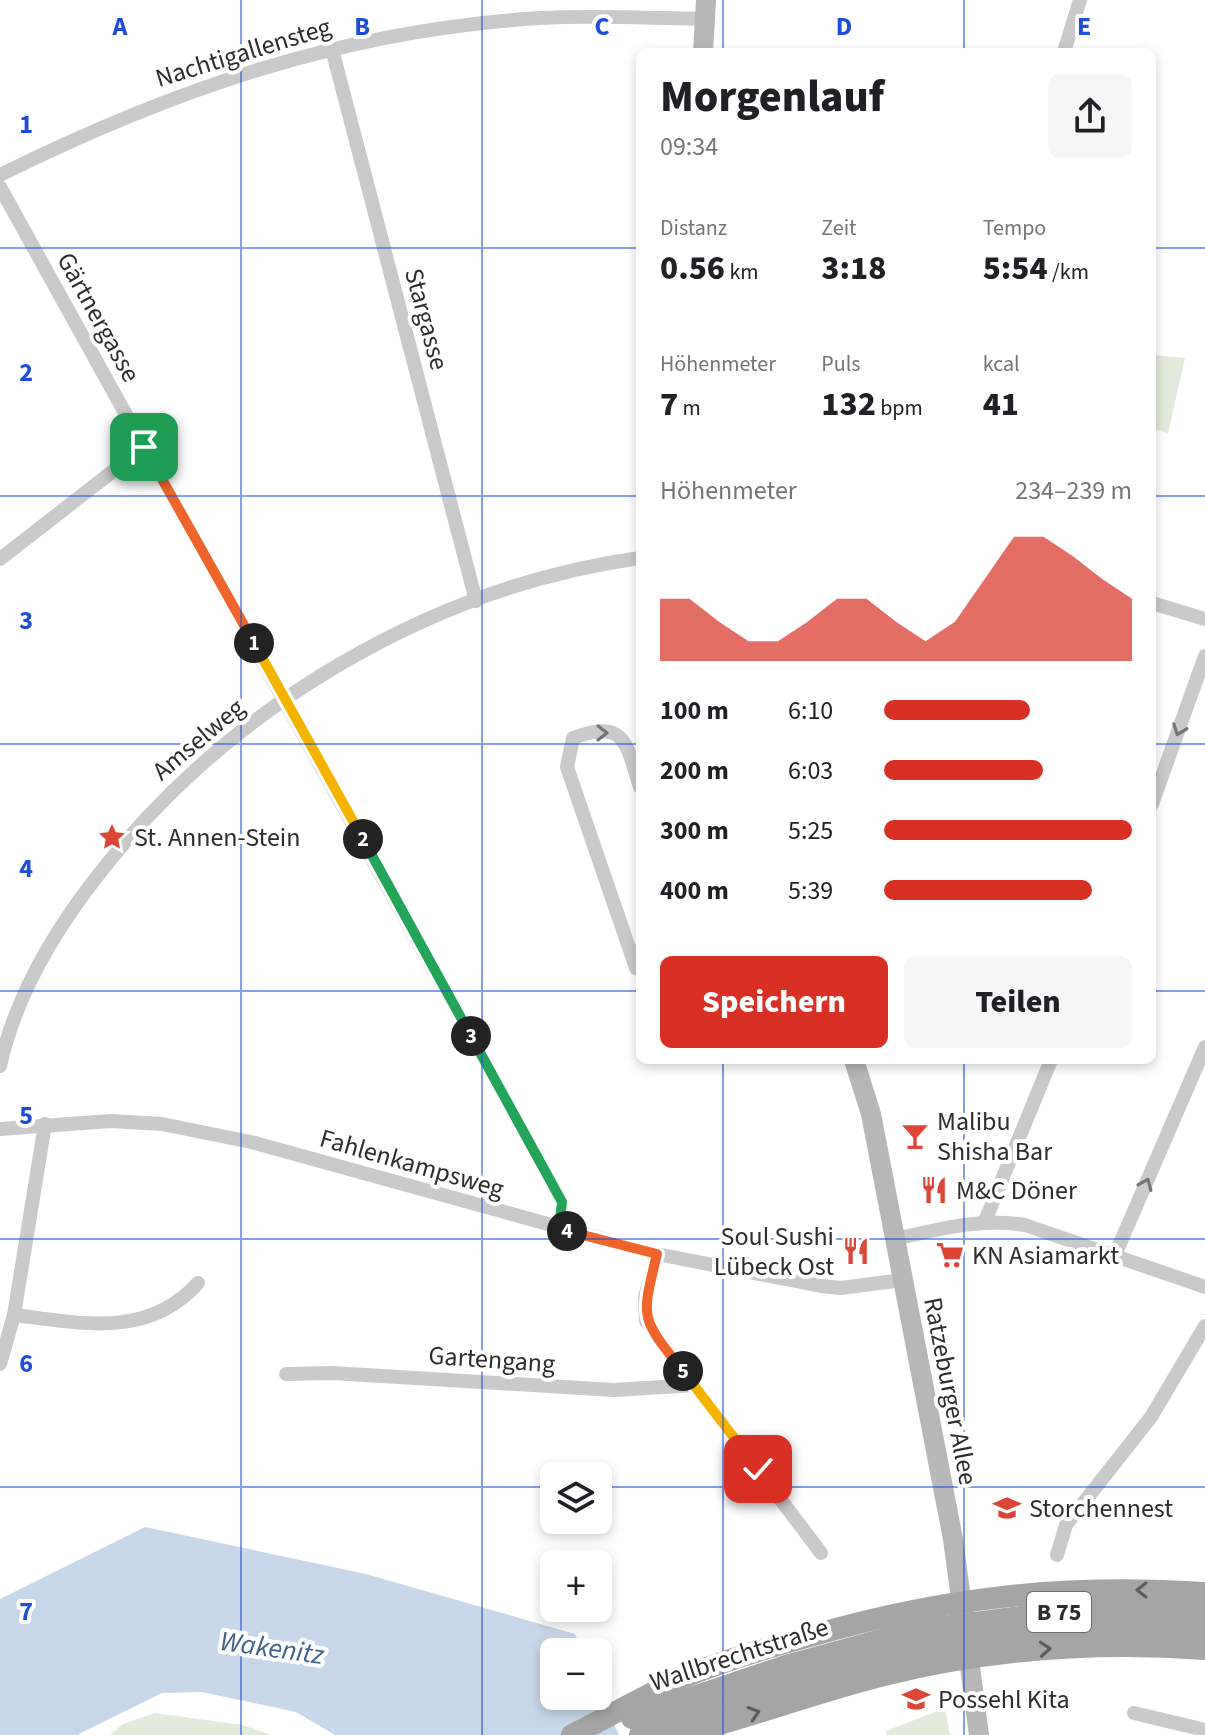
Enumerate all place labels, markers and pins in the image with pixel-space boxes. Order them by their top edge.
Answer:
pin [110,413,178,481]
pin: 1 [234,623,274,663]
place label: St. Annen-Stein [134,819,300,856]
pin: 2 [343,819,383,859]
place icon: St. Annen-Stein [97,822,127,852]
pin: 3 [451,1016,491,1056]
place label: Malibu Shisha Bar [937,1103,1053,1170]
bar icon: Malibu Shisha Bar [900,1121,930,1151]
place label: M&C Döner [956,1172,1078,1209]
restaurant icon: M&C Döner [919,1175,949,1205]
pin: 4 [547,1211,587,1251]
place label: Soul Sushi Lübeck Ost [714,1218,834,1285]
restaurant icon: Soul Sushi Lübeck Ost [841,1236,871,1266]
place label: KN Asiamarkt [972,1237,1119,1274]
supermarket icon: KN Asiamarkt [935,1240,965,1270]
pin: 5 [663,1351,703,1391]
pin [724,1435,792,1503]
place label: Storchennest [1029,1490,1173,1527]
school or university icon: Storchennest [992,1493,1022,1523]
place label: Possehl Kita [938,1681,1070,1718]
school or university icon: Possehl Kita [901,1684,931,1714]

